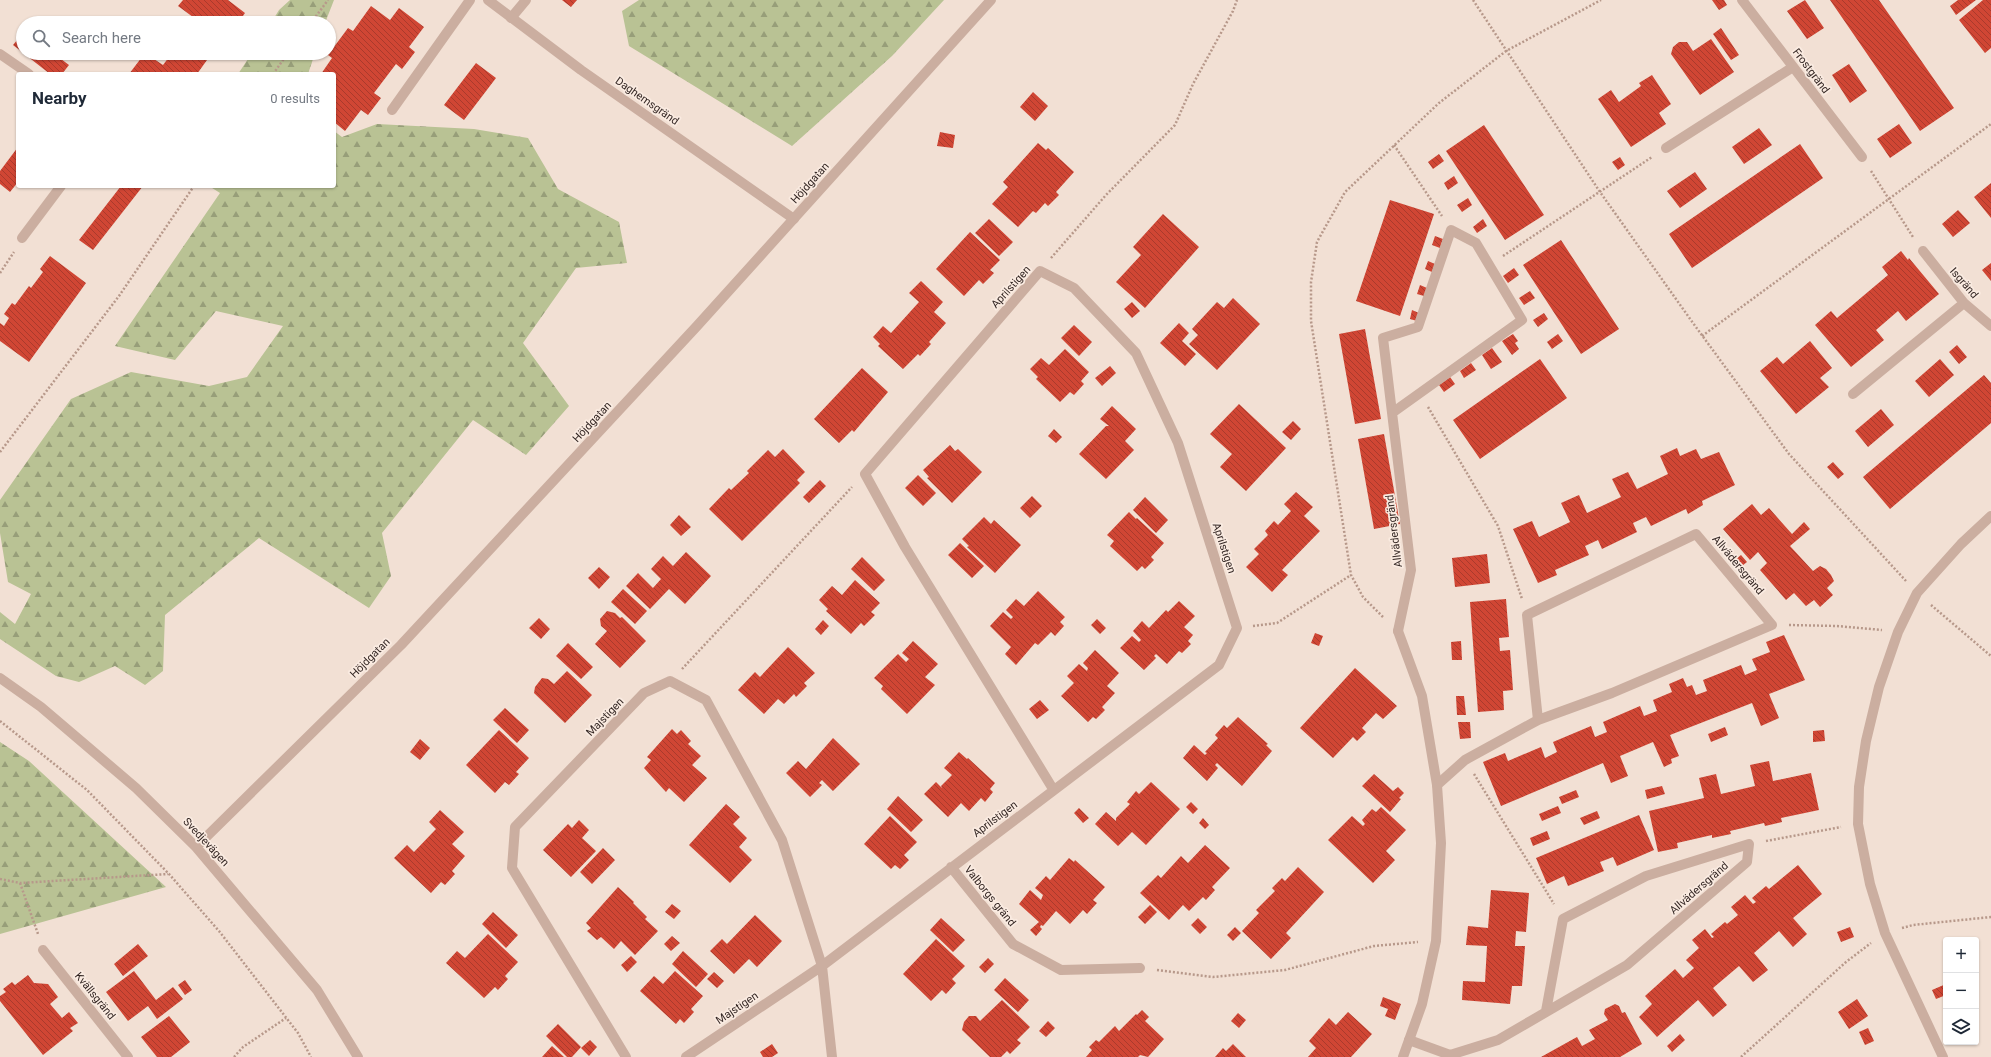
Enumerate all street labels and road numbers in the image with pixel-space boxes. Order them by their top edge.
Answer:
street label: Frostgränd [1790,46,1832,96]
street label: Daghemsgränd [613,74,681,128]
street label: Höjdgatan [788,160,832,206]
street label: Aprilstigen [989,263,1033,311]
street label: Isgränd [1947,265,1981,301]
street label: Höjdgatan [570,399,614,445]
street label: Allvädersgränd [1383,494,1405,568]
street label: Aprilstigen [1210,521,1238,575]
street label: Allvädersgränd [1710,533,1766,597]
street label: Höjdgatan [347,635,393,681]
street label: Majstigen [584,695,626,739]
street label: Aprilstigen [970,798,1020,840]
street label: Svedjevägen [180,815,232,869]
street label: Allvädersgränd [1667,859,1731,917]
street label: Valborgs gränd [962,863,1018,929]
street label: Kvällsgränd [72,970,118,1022]
street label: Majstigen [713,989,761,1027]

